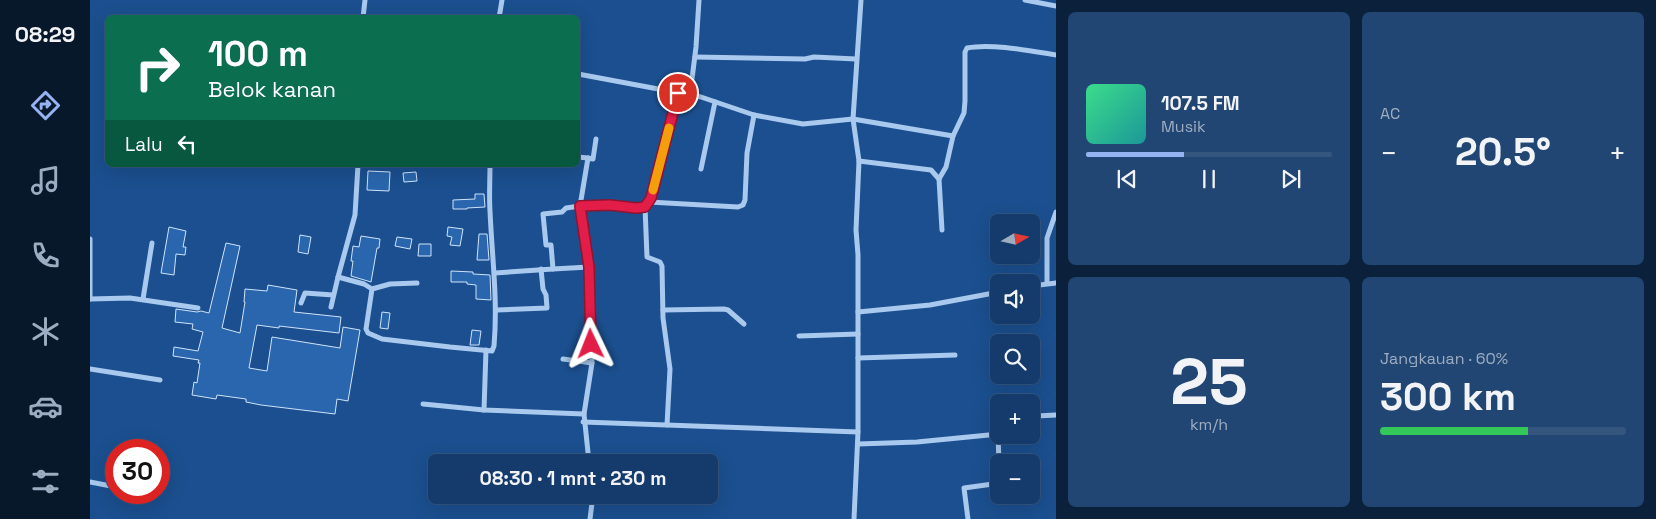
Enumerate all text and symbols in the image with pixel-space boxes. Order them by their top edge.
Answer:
text: 08:29 [15,20,75,48]
text: 100 m [208,32,308,76]
icon: right [125,35,190,100]
pin [657,72,699,114]
text: Belok kanan [208,75,336,103]
icon: arrive [664,79,692,107]
icon: directions [28,88,63,123]
text: 107.5 FM [1161,91,1240,116]
text: AC [1380,103,1400,124]
text: Musik [1161,116,1206,137]
text: 20.5° [1455,128,1551,176]
icon: left [173,130,201,158]
text: Lalu [125,132,163,157]
text: − [1380,135,1397,171]
text: + [1609,135,1626,171]
icon: music [28,163,63,198]
icon: previous [1113,165,1141,193]
icon: pause [1195,165,1223,193]
icon: next [1277,165,1305,193]
north arrow [990,214,1040,264]
map controls [990,214,1040,504]
icon: phone [28,238,63,273]
button: sound [990,274,1040,324]
icon: climate [28,314,63,349]
position arrow [564,317,616,369]
button: search [990,334,1040,384]
text: 25 [1170,340,1248,423]
text: Jangkauan · 60% [1380,348,1508,369]
text: 300 km [1380,373,1516,421]
icon: car [28,389,63,424]
button: + [990,394,1040,444]
text: km/h [1190,414,1228,435]
speed limit sign: 30 [105,439,170,504]
button: − [990,454,1040,504]
icon: filters [28,464,63,499]
text: 08:30 · 1 mnt · 230 m [480,466,666,491]

